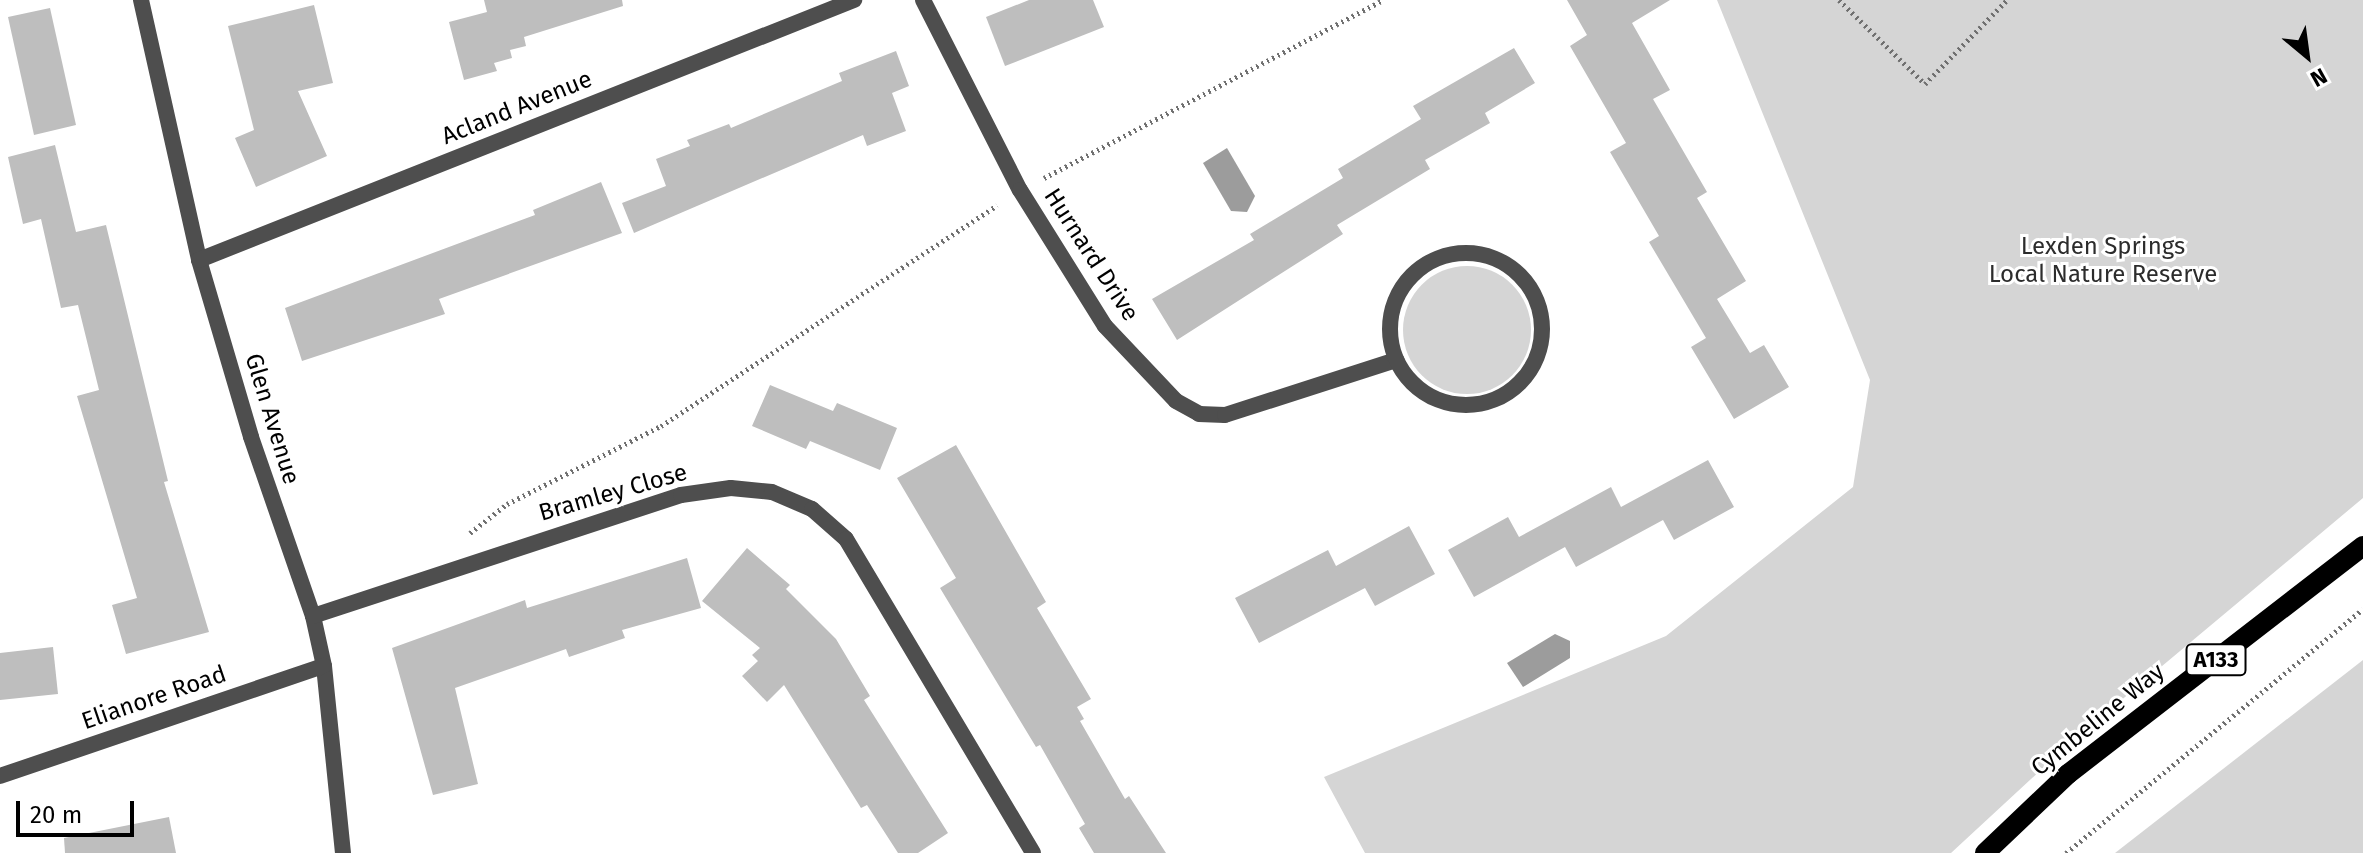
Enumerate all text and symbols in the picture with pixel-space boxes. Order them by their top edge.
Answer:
north arrow [2267,16,2347,96]
text: N [2306,62,2332,93]
street label: Acland Avenue [438,65,596,151]
street label: Hurnard Drive [1037,183,1145,327]
park label: Lexden Springs Local Nature Reserve [1989,233,2217,289]
street label: Glen Avenue [238,350,306,488]
street label: Bramley Close [535,458,691,528]
road number: A133 [2184,642,2248,678]
street label: Cymbeline Way [2026,658,2170,782]
street label: Elianore Road [78,660,230,736]
scale bar [20,785,138,835]
text: 20 m [30,801,82,829]

